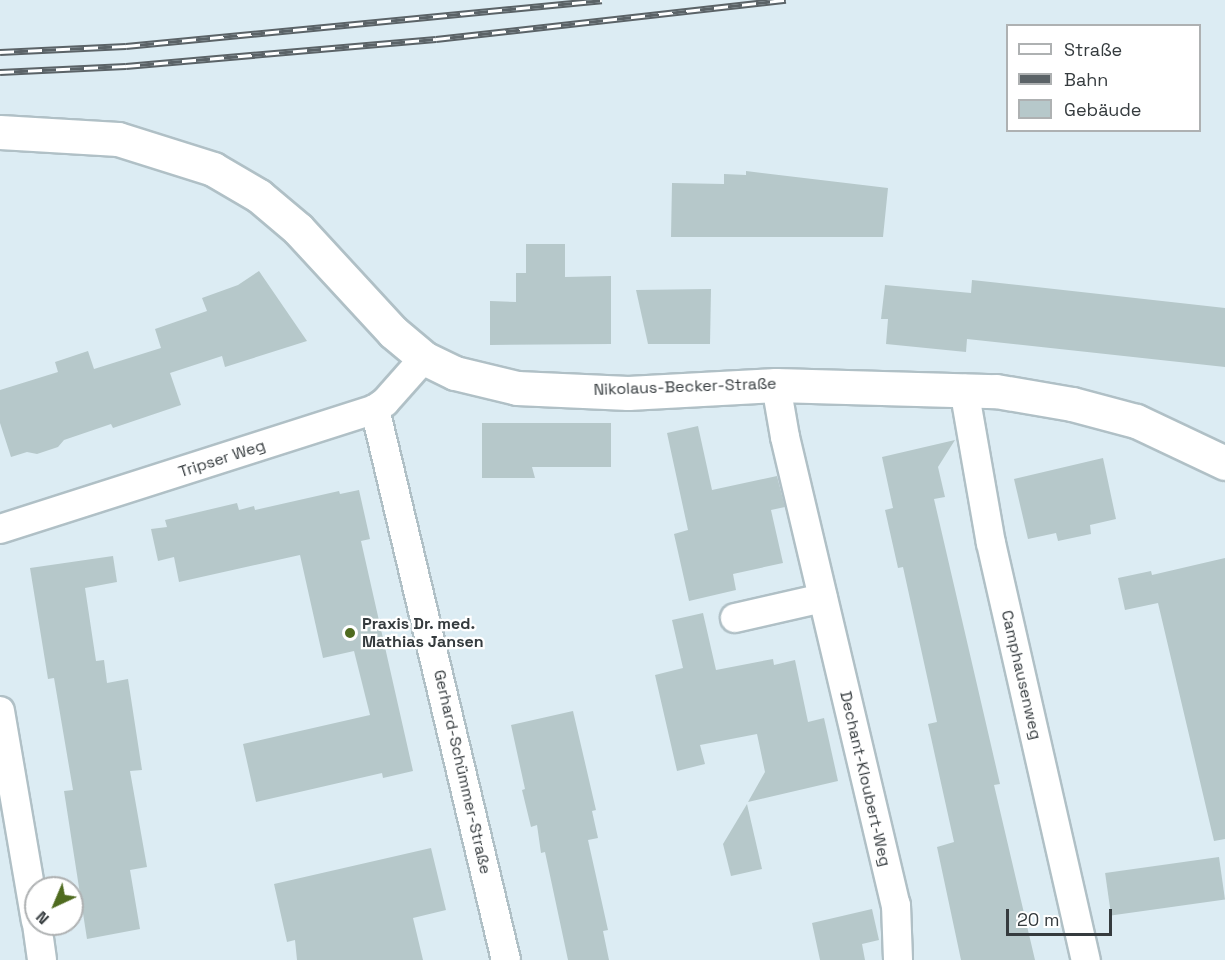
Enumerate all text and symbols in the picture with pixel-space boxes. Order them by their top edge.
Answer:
legend [1006,24,1201,132]
text: Straße [1064,38,1122,61]
text: Bahn [1064,68,1108,91]
text: Gebäude [1064,98,1142,121]
street label: Nikolaus-Becker-Straße [593,374,777,400]
street label: Tripser Weg [176,436,268,482]
street label: Camphausenweg [997,608,1045,742]
place label: Praxis Dr. med. Mathias Jansen [362,614,484,652]
marker: Praxis Dr. med. Mathias Jansen [343,626,357,640]
street label: Gerhard-Schümmer-Straße [429,668,495,876]
street label: Dechant-Kloubert-Weg [835,689,895,869]
north arrow [24,876,84,936]
scale bar [1009,897,1116,935]
text: N [31,907,54,929]
text: 20 m [1017,908,1060,931]

